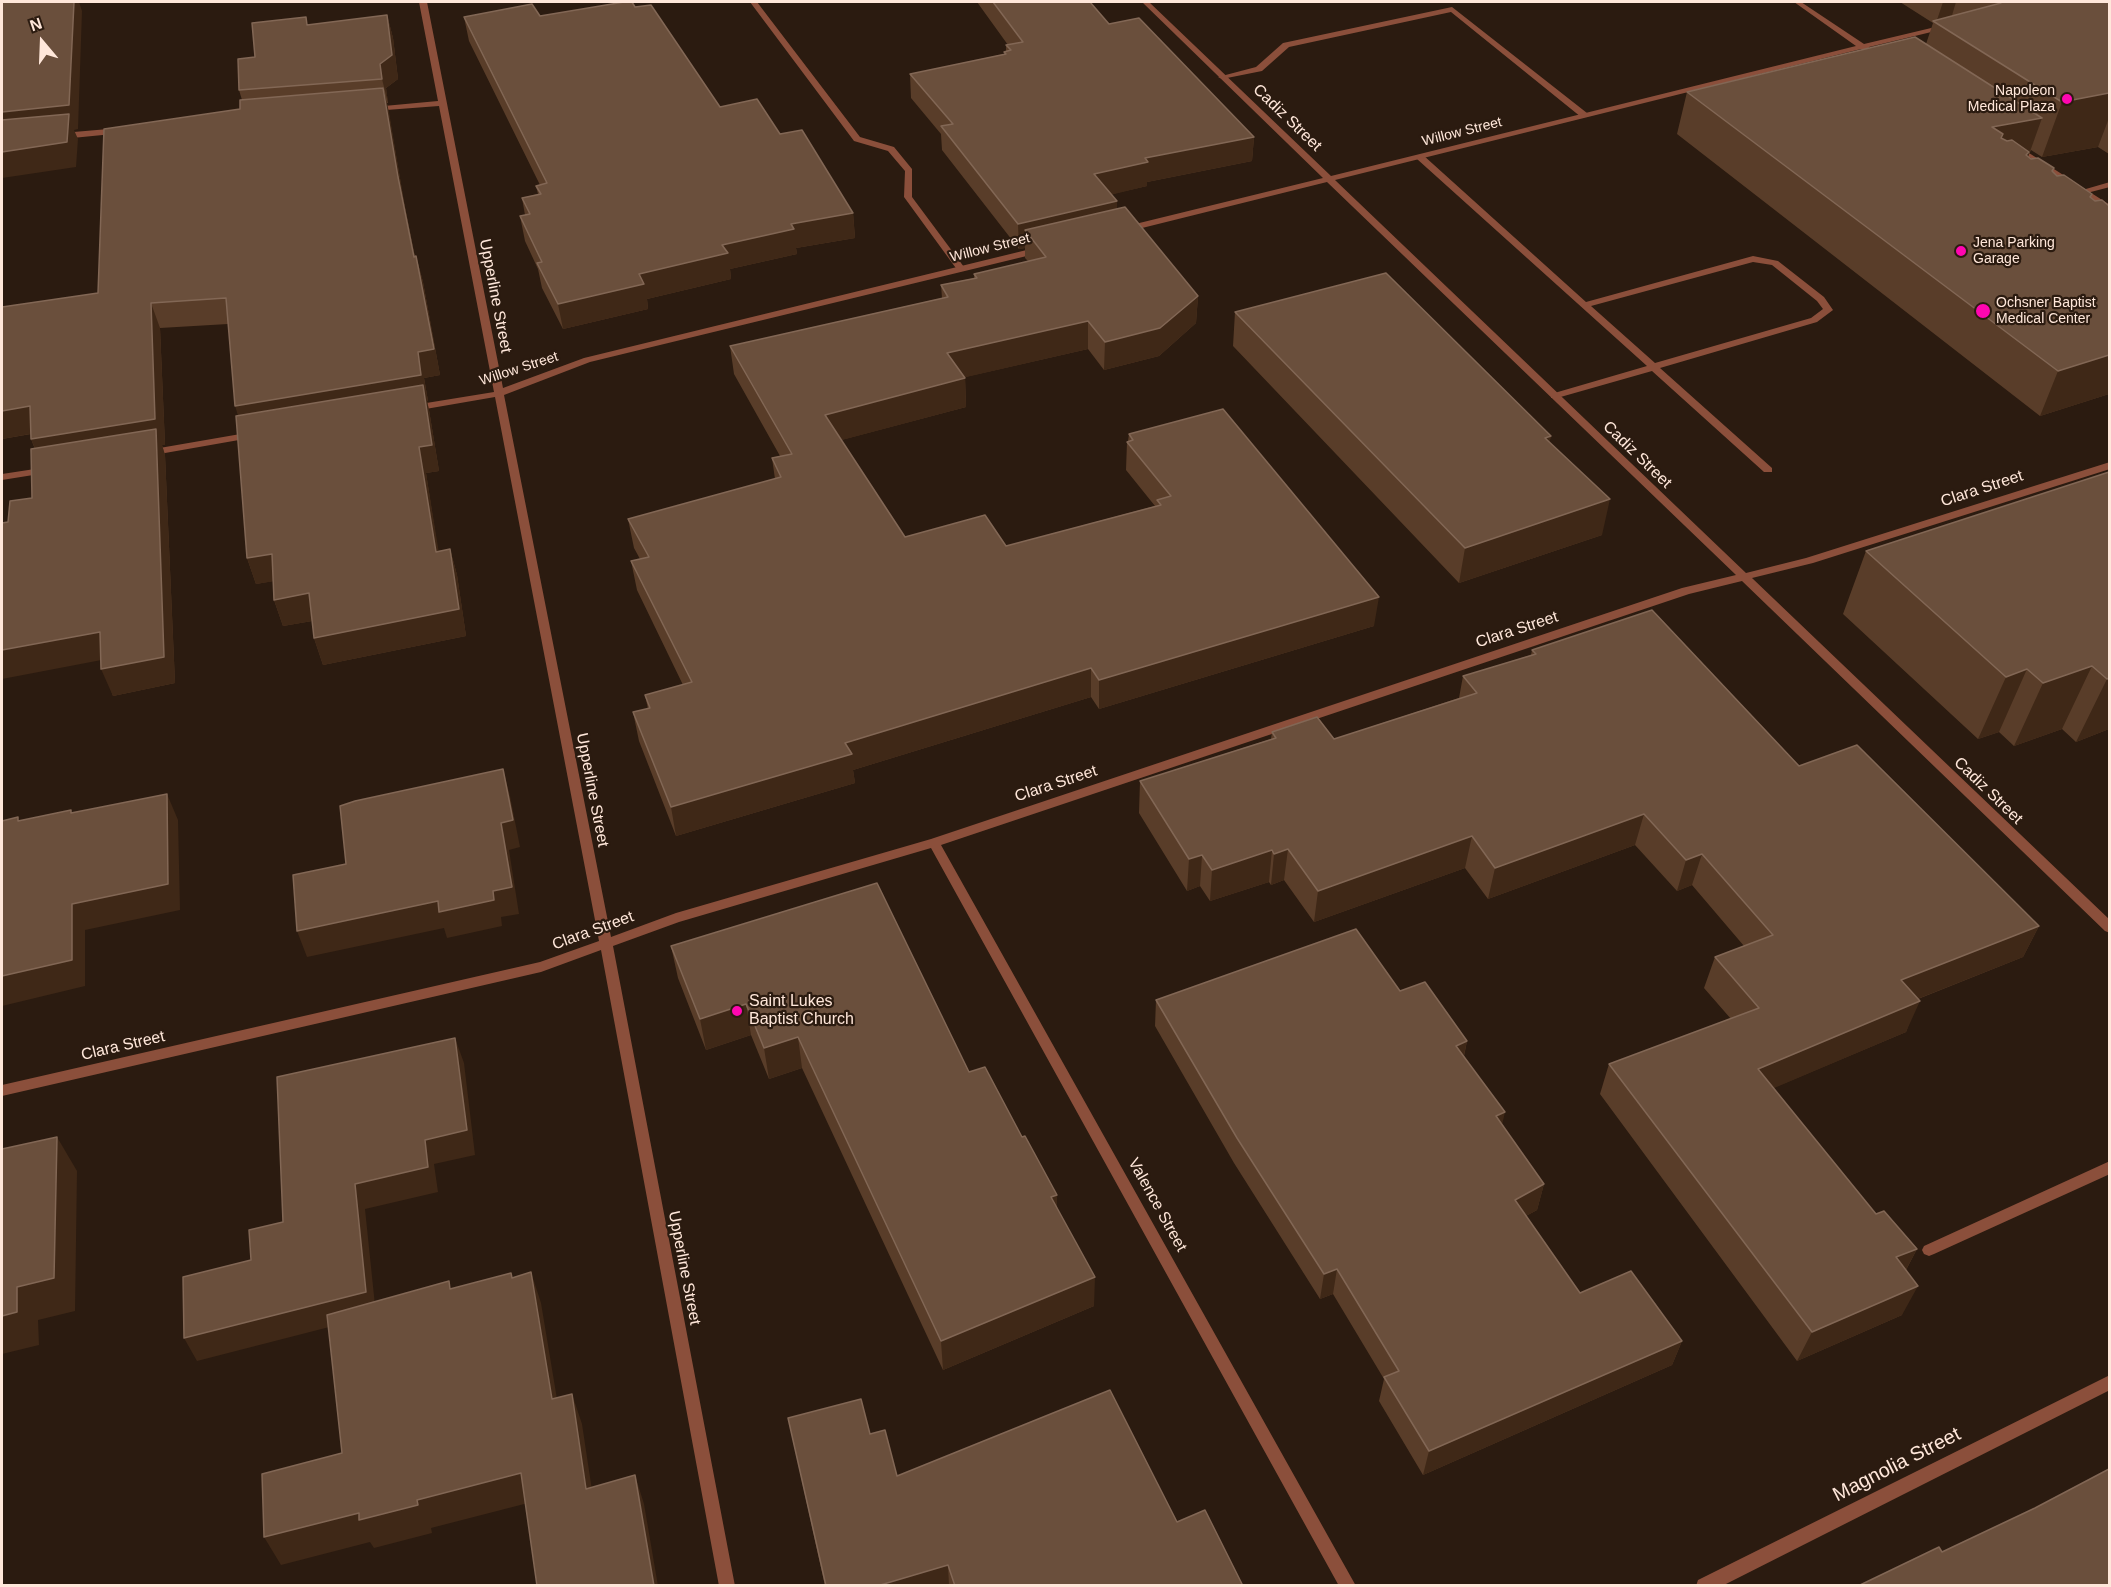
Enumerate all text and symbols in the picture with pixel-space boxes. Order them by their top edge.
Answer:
north arrow [12,12,72,72]
text: N [28,15,44,34]
street label: Cadiz Street [1249,81,1325,155]
place label: Napoleon Medical Plaza [1968,83,2055,116]
marker: Napoleon Medical Plaza [2060,92,2074,106]
street label: Willow Street [1420,114,1504,150]
street label: Willow Street [948,230,1032,266]
place label: Jena Parking Garage [1973,235,2055,268]
street label: Upperline Street [475,237,515,355]
marker: Jena Parking Garage [1954,244,1968,258]
place label: Ochsner Baptist Medical Center [1996,295,2096,328]
marker: Ochsner Baptist Medical Center [1974,302,1992,320]
street label: Willow Street [478,348,560,390]
street label: Cadiz Street [1599,418,1675,492]
street label: Clara Street [1938,467,2026,511]
street label: Clara Street [1473,608,1561,652]
street label: Upperline Street [572,731,612,849]
street label: Cadiz Street [1950,754,2026,828]
street label: Clara Street [1012,762,1100,806]
street label: Clara Street [550,907,636,955]
place label: Saint Lukes Baptist Church [749,992,854,1030]
marker: Saint Lukes Baptist Church [730,1004,744,1018]
street label: Clara Street [79,1027,167,1065]
street label: Valence Street [1123,1155,1191,1255]
street label: Upperline Street [664,1209,704,1327]
street label: Magnolia Street [1829,1423,1965,1507]

